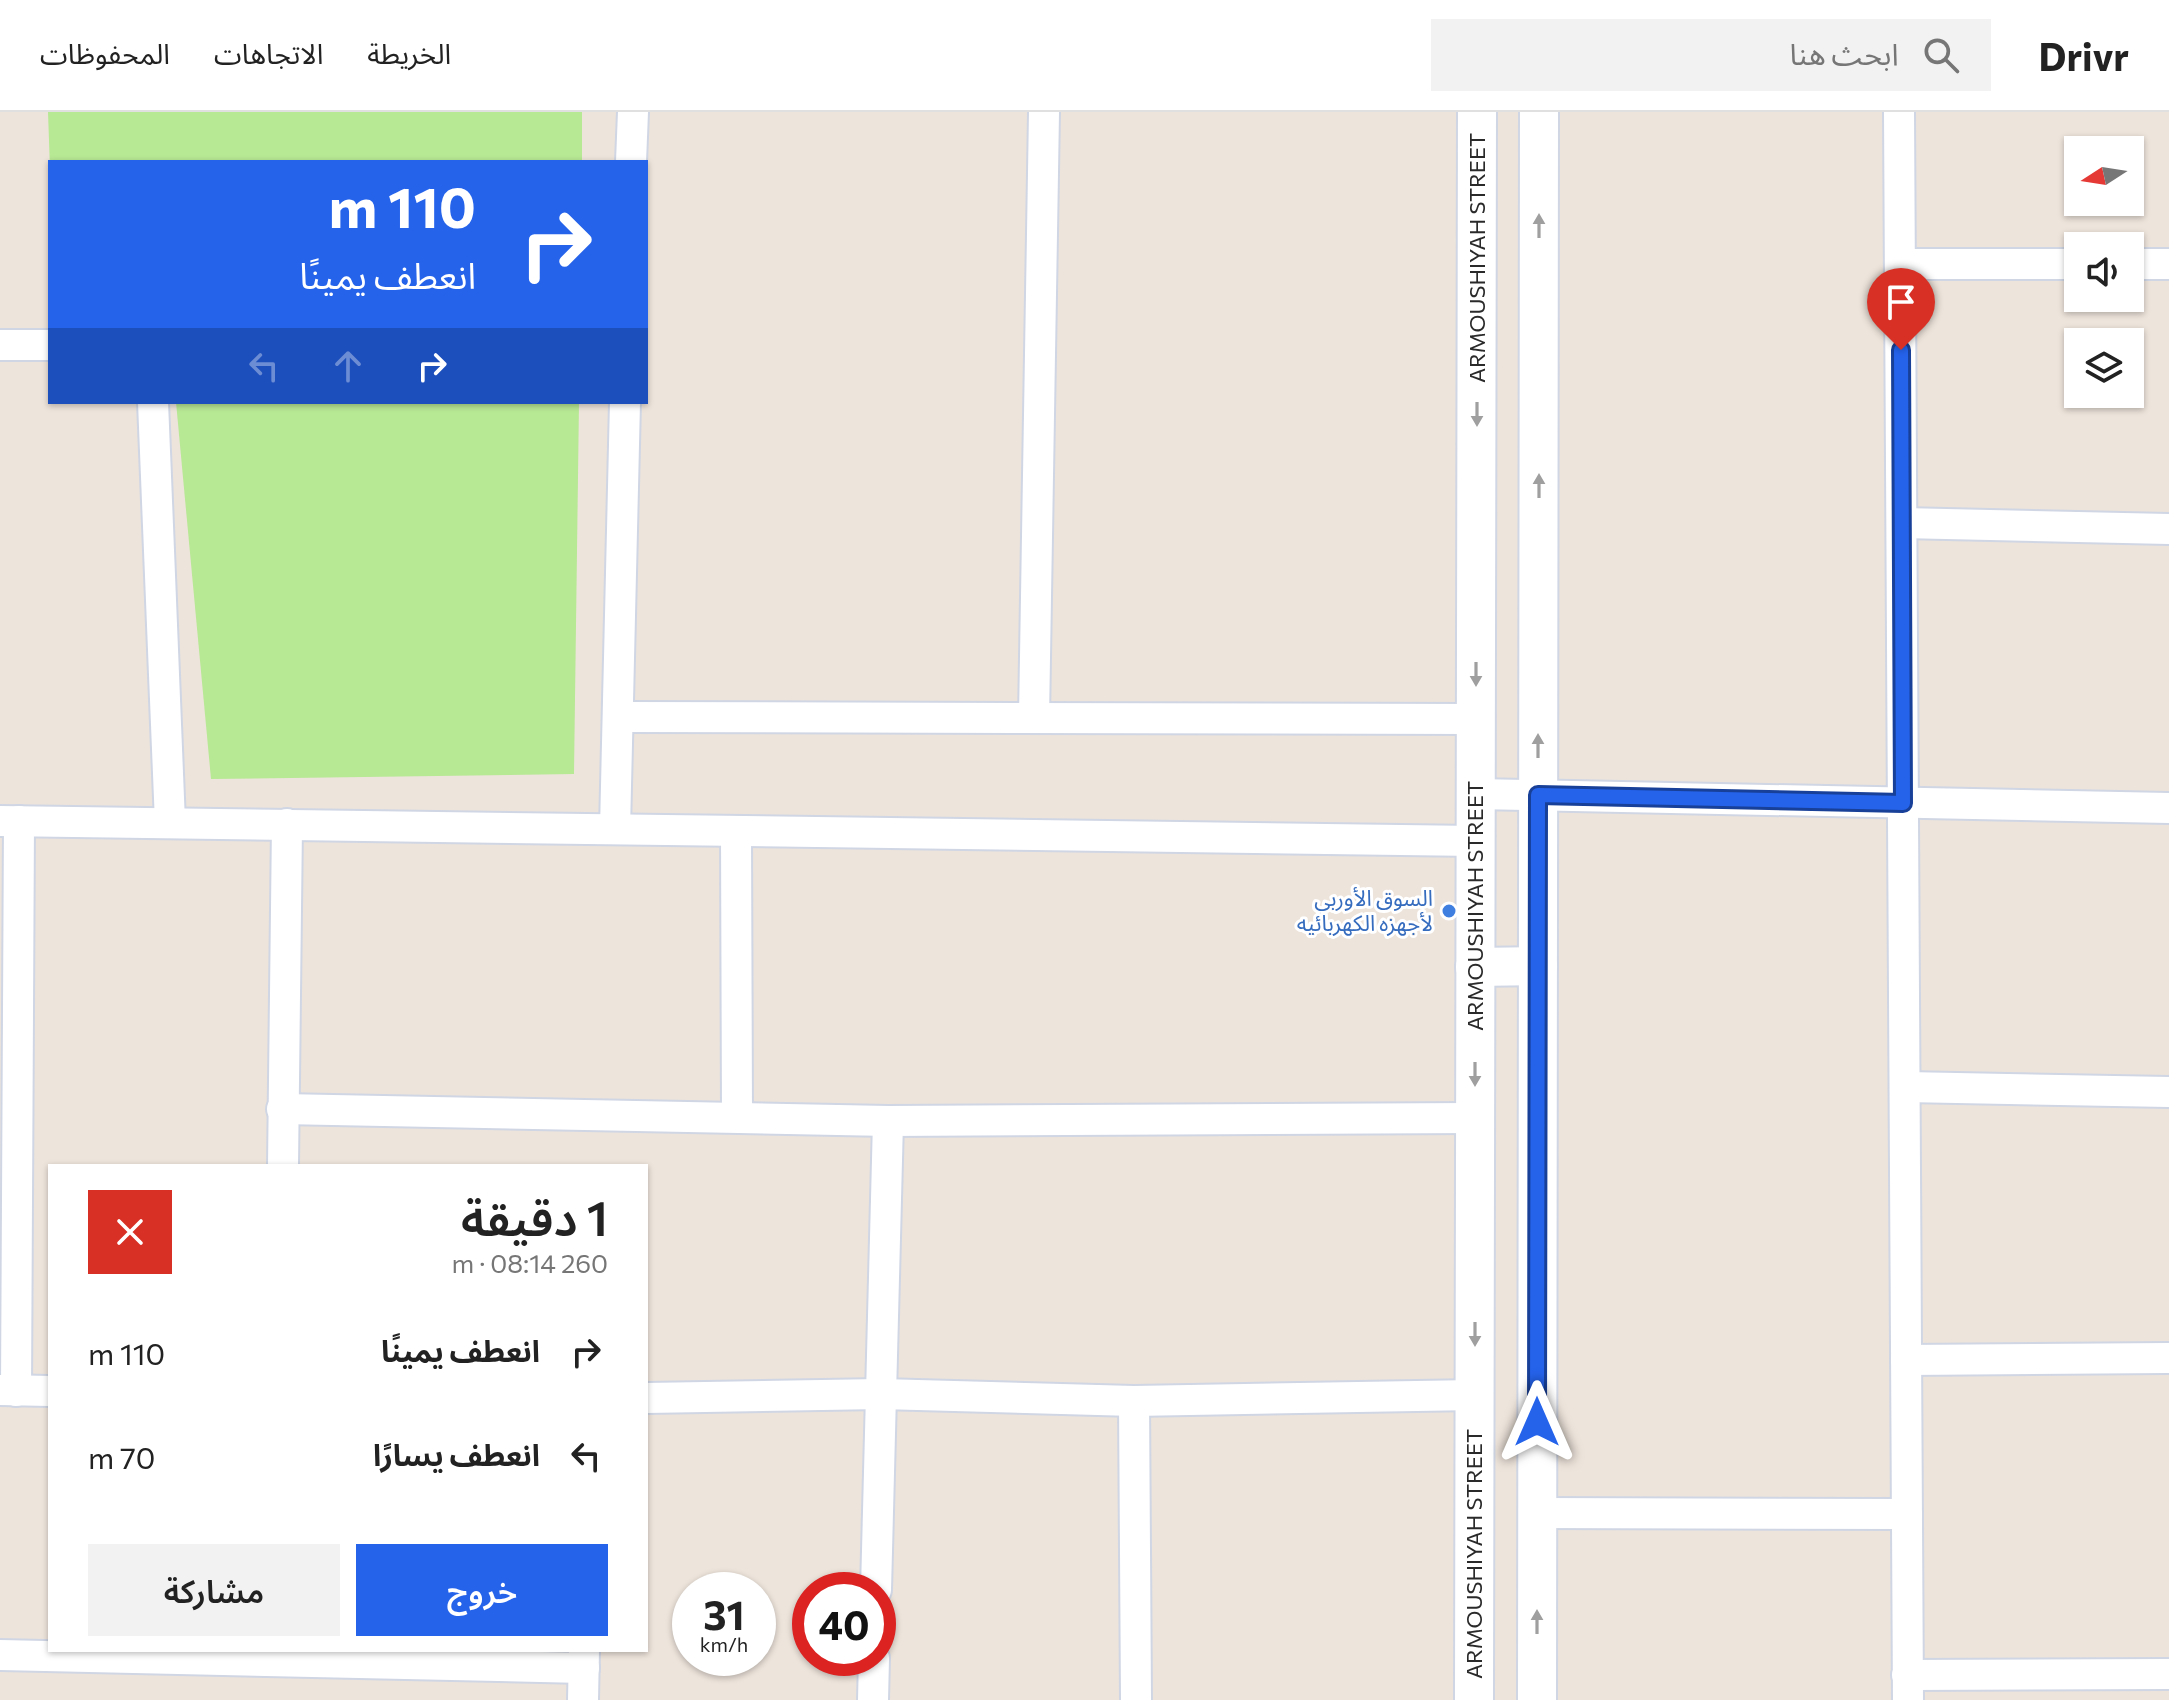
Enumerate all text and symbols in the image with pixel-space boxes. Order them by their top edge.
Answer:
search box [1431,19,1991,91]
text: Drivr [2039,32,2129,79]
icon: search [1919,33,1963,77]
text: ابحث هنا [1789,34,1899,71]
text: المحفوظات [40,36,170,70]
text: الاتجاهات [214,36,323,70]
text: الخريطة [367,36,451,70]
street label: ARMOUSHIYAH STREET [1463,133,1490,383]
north arrow [2064,136,2144,216]
map controls [2064,136,2144,408]
text: 110 m [329,171,476,240]
icon: right [504,192,608,296]
one-way arrow [1533,213,1545,238]
button: sound [2064,232,2144,312]
text: انعطف يمينًا [299,252,476,296]
pin [1867,268,1935,350]
icon: arrive [1879,280,1923,324]
button: layers [2064,328,2144,408]
icon: left [242,344,286,388]
icon: ahead [326,344,370,388]
icon: right [410,344,454,388]
one-way arrow [1471,402,1483,427]
one-way arrow [1533,473,1545,498]
one-way arrow [1470,662,1482,687]
one-way arrow [1532,733,1544,758]
street label: ARMOUSHIYAH STREET [1461,781,1488,1031]
place label: السوق الأوربي لأجهزه الكهربائيه [1297,884,1433,936]
marker: السوق الأوربي لأجهزه الكهربائيه [1440,902,1458,920]
one-way arrow [1469,1062,1481,1087]
text: 1 دقيقة [461,1187,608,1246]
button: close [88,1190,172,1274]
text: 260 m · 08:14 [452,1247,608,1278]
one-way arrow [1469,1322,1481,1347]
icon: right [564,1330,608,1374]
text: انعطف يمينًا [381,1331,540,1368]
text: 110 m [88,1334,165,1371]
position arrow [1495,1380,1579,1464]
street label: ARMOUSHIYAH STREET [1460,1429,1487,1679]
icon: left [564,1434,608,1478]
text: انعطف يسارًا [373,1435,540,1472]
text: 70 m [88,1438,155,1475]
button: مشاركة [88,1544,340,1636]
button: خروج [356,1544,608,1636]
speed limit sign: 40 [792,1572,896,1676]
text: 31 [703,1589,745,1638]
one-way arrow [1531,1609,1543,1634]
text: km/h [700,1632,748,1656]

